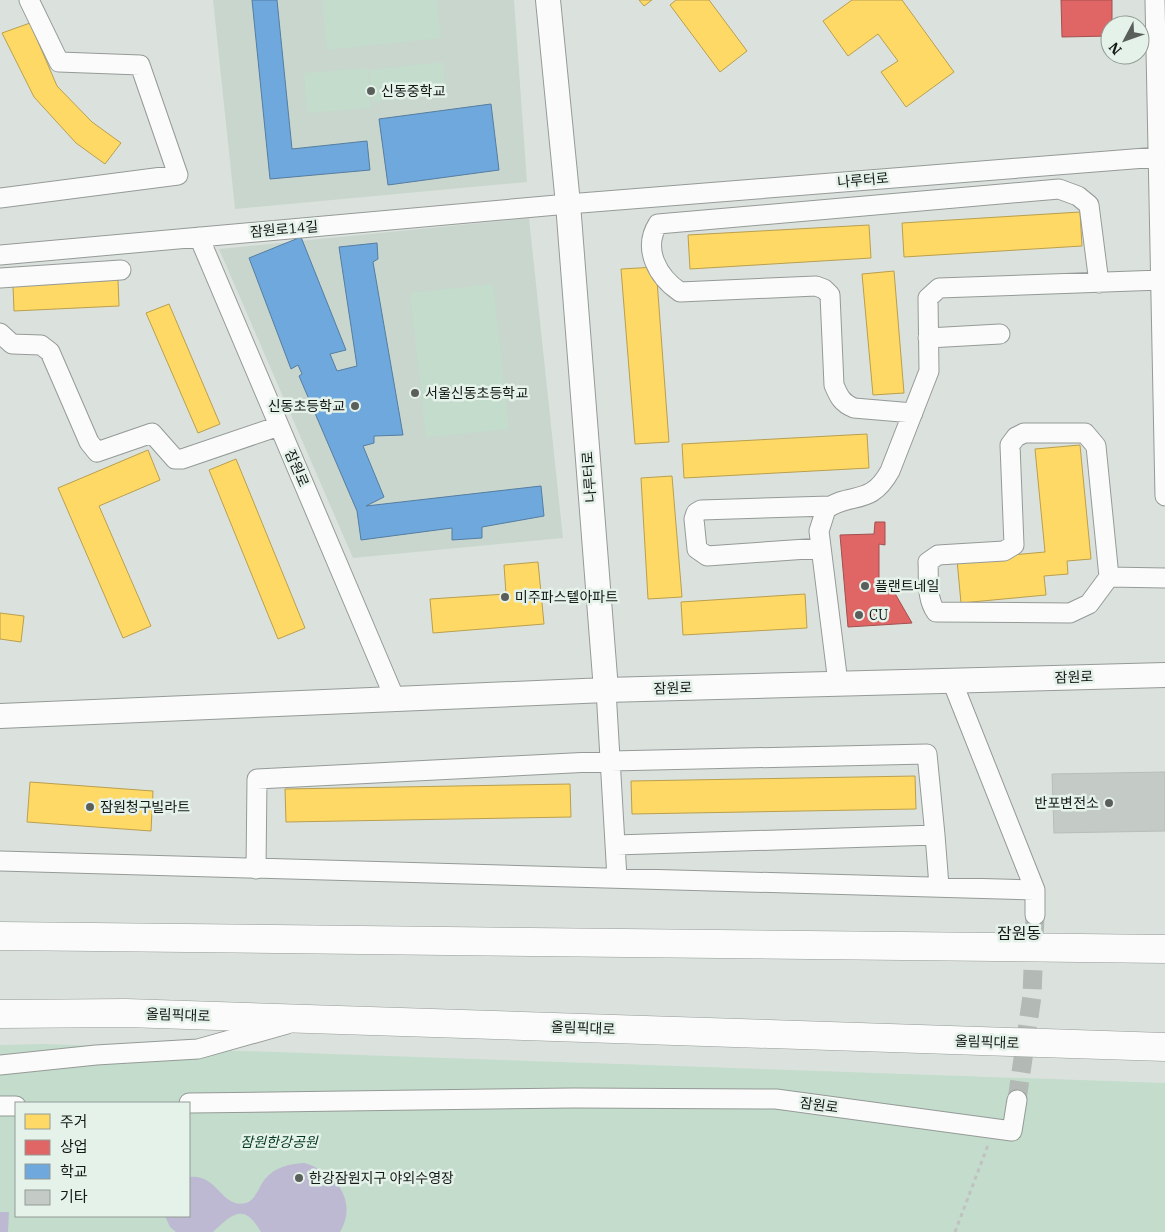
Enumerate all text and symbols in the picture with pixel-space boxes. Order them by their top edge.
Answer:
north arrow [1100,15,1150,65]
text: N [1105,38,1126,59]
place label: 신동중학교 [381,82,446,100]
marker: 신동중학교 [365,85,377,97]
street label: 나루터로 [837,169,890,191]
street label: 잠원로14길 [249,217,319,241]
place label: 서울신동초등학교 [425,384,528,402]
marker: 서울신동초등학교 [409,387,421,399]
place label: 신동초등학교 [268,397,345,415]
marker: 신동초등학교 [349,400,361,412]
street label: 잠원로 [281,447,313,489]
street label: 나루터로 [578,451,600,503]
place label: 플랜트네일 [875,577,939,595]
marker: 플랜트네일 [859,580,871,592]
place label: 미주파스텔아파트 [515,588,618,606]
marker: 미주파스텔아파트 [499,591,511,603]
place label: CU [869,606,888,624]
marker: CU [853,609,865,621]
street label: 잠원로 [1054,667,1094,687]
street label: 잠원로 [653,678,693,698]
place label: 반포변전소 [1035,794,1099,812]
marker: 반포변전소 [1103,797,1115,809]
place label: 잠원청구빌라트 [100,798,190,816]
marker: 잠원청구빌라트 [84,801,96,813]
district label: 잠원동 [997,923,1041,943]
street label: 올림픽대로 [146,1005,211,1025]
street label: 올림픽대로 [551,1018,616,1038]
street label: 올림픽대로 [955,1032,1020,1052]
street label: 잠원로 [799,1093,840,1117]
legend [15,1102,190,1217]
text: 주거 [60,1112,88,1131]
park label: 잠원한강공원 [240,1133,319,1151]
text: 상업 [60,1137,88,1156]
text: 학교 [60,1162,88,1181]
place label: 한강잠원지구 야외수영장 [309,1169,454,1187]
marker: 한강잠원지구 야외수영장 [293,1172,305,1184]
text: 기타 [60,1187,88,1206]

